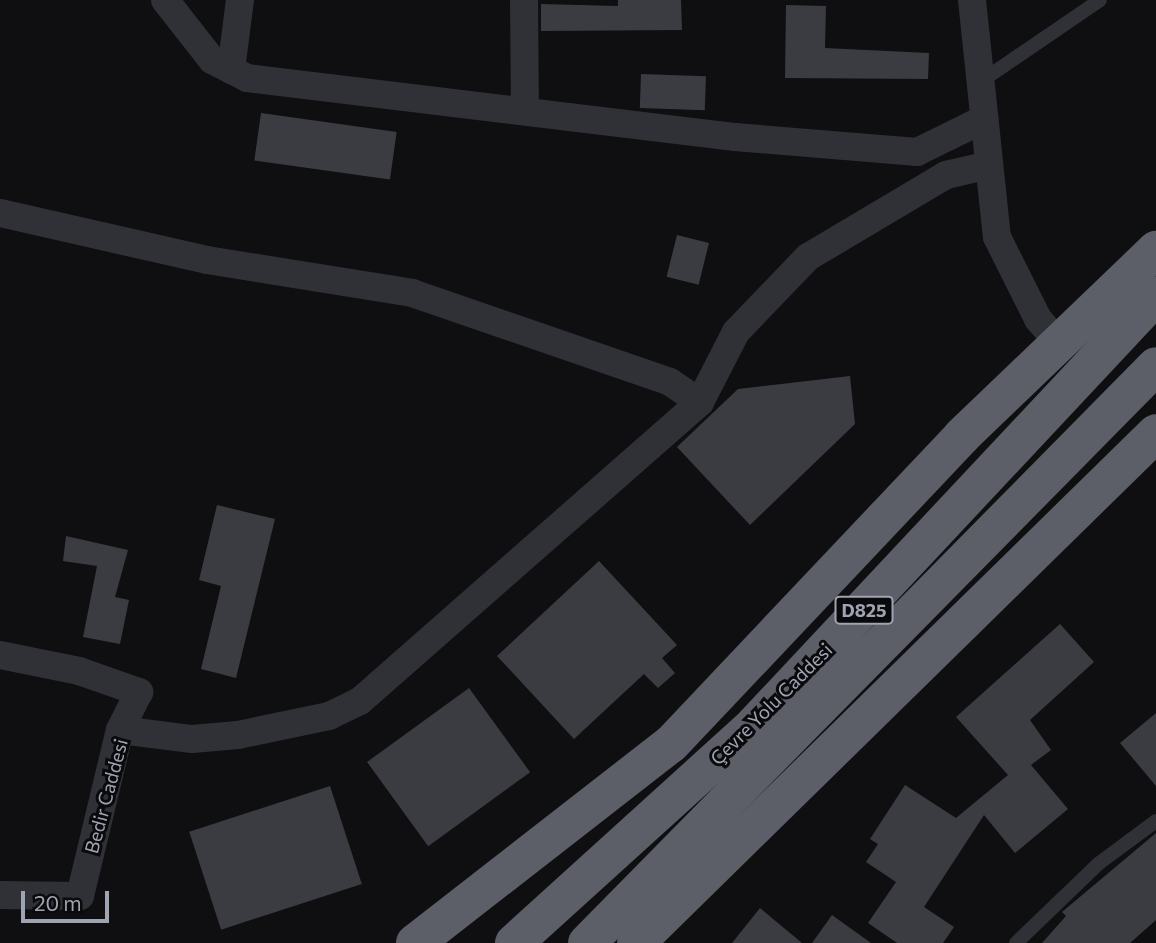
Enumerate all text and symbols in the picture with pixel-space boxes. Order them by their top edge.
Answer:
road number: D825 [834,596,894,624]
street label: Çevre Yolu Caddesi [705,638,837,770]
street label: Bedir Caddesi [80,736,132,856]
scale bar [24,876,112,920]
text: 20 m [34,890,82,915]

